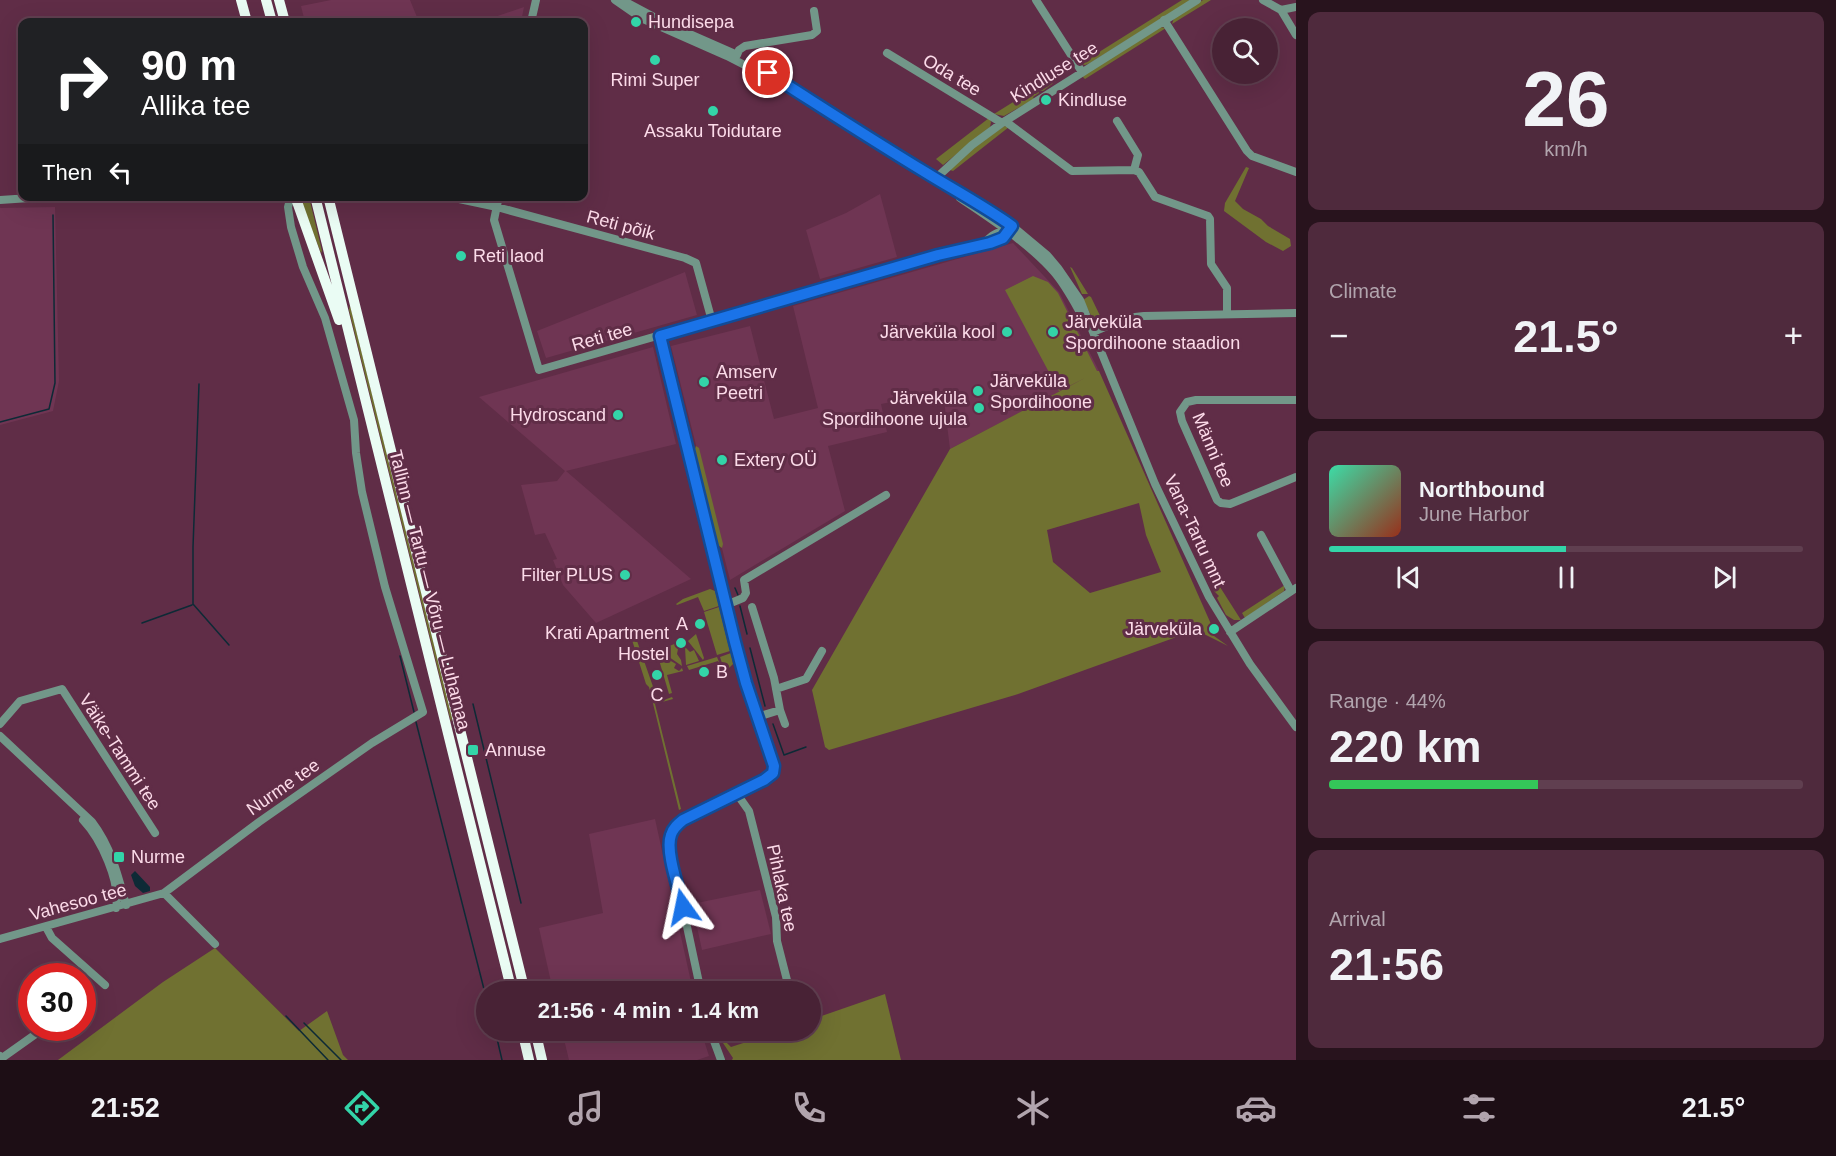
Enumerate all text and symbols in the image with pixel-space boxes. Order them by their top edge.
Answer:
place label: Hundisepa [648,12,735,32]
marker: Hundisepa [629,15,643,29]
map controls [1212,18,1278,84]
button: search [1212,18,1278,84]
street label: Kindluse tee [1006,37,1102,107]
icon: right [42,42,120,120]
text: 90 m [141,42,237,89]
pin [742,47,793,98]
street label: Oda tee [919,50,985,100]
marker: Rimi Super [648,53,662,67]
text: 26 [1523,55,1609,143]
icon: arrive [751,56,784,89]
place label: Rimi Super [610,70,700,90]
place label: Kindluse [1058,89,1127,111]
text: Allika tee [141,91,251,121]
marker: Kindluse [1039,93,1053,107]
marker: Assaku Toidutare [706,104,720,118]
place label: Assaku Toidutare [644,121,782,141]
text: km/h [1544,138,1588,160]
icon: left [104,156,137,189]
text: Then [42,160,92,185]
street label: Reti põik [585,206,658,244]
place label: Reti laod [473,246,544,266]
marker: Reti laod [454,249,468,263]
text: Climate [1329,280,1397,302]
text: 21.5° [1513,311,1619,362]
place label: Järveküla Spordihoone staadion [1065,312,1240,353]
text: − [1329,317,1348,354]
text: + [1784,317,1803,354]
street label: Reti tee [569,319,635,355]
place label: Järveküla kool [880,322,995,342]
marker: Järveküla kool [1000,325,1014,339]
marker: Järveküla Spordihoone staadion [1046,325,1060,339]
place label: Amserv Peetri [716,362,777,403]
place label: Järveküla Spordihoone [990,371,1092,412]
marker: Amserv Peetri [697,375,711,389]
marker: Järveküla Spordihoone [971,384,985,398]
place label: Järveküla Spordihoone ujula [822,388,968,429]
marker: Järveküla Spordihoone ujula [972,401,986,415]
place label: Hydroscand [510,405,606,425]
marker: Hydroscand [611,408,625,422]
street label: Männi tee [1188,410,1238,490]
street label: Tallinn — Tartu — Võru — Luhamaa [385,448,475,733]
place label: Extery OÜ [734,450,817,470]
marker: Extery OÜ [715,453,729,467]
street label: Vana-Tartu mnt [1160,472,1230,590]
text: Northbound [1419,477,1545,502]
text: June Harbor [1419,503,1529,525]
icon: previous [1392,561,1425,594]
icon: pause [1550,561,1583,594]
icon: next [1708,561,1741,594]
place label: Filter PLUS [521,565,613,585]
marker: Filter PLUS [618,568,632,582]
place label: A [676,614,688,634]
marker: A [693,617,707,631]
place label: Järveküla [1125,619,1203,639]
marker: Järveküla [1207,622,1221,636]
place label: Krati Apartment Hostel [545,623,669,664]
marker: Krati Apartment Hostel [674,636,688,650]
place label: B [716,662,728,682]
marker: B [697,665,711,679]
marker: C [650,668,664,682]
place label: C [651,685,664,705]
street label: Väike-Tammi tee [75,690,165,814]
text: Range · 44% [1329,690,1446,712]
text: 220 km [1329,721,1482,772]
place label: Annuse [485,740,546,760]
marker: Annuse [466,743,480,757]
street label: Nurme tee [243,755,323,819]
street label: Pihlaka tee [763,842,801,934]
place label: Nurme [131,847,185,867]
marker: Nurme [112,850,126,864]
position arrow [651,875,715,939]
street label: Vahesoo tee [27,879,129,925]
text: Arrival [1329,908,1386,930]
text: 21:56 [1329,939,1444,990]
speed limit sign: 30 [18,963,96,1041]
text: 21:56 · 4 min · 1.4 km [538,998,759,1023]
icon: directions [341,1087,383,1129]
icon: music [565,1087,607,1129]
icon: phone [788,1087,830,1129]
icon: climate [1012,1087,1054,1129]
icon: car [1235,1087,1277,1129]
icon: filters [1458,1087,1500,1129]
text: 21:52 [91,1093,160,1123]
text: 21.5° [1682,1093,1745,1123]

